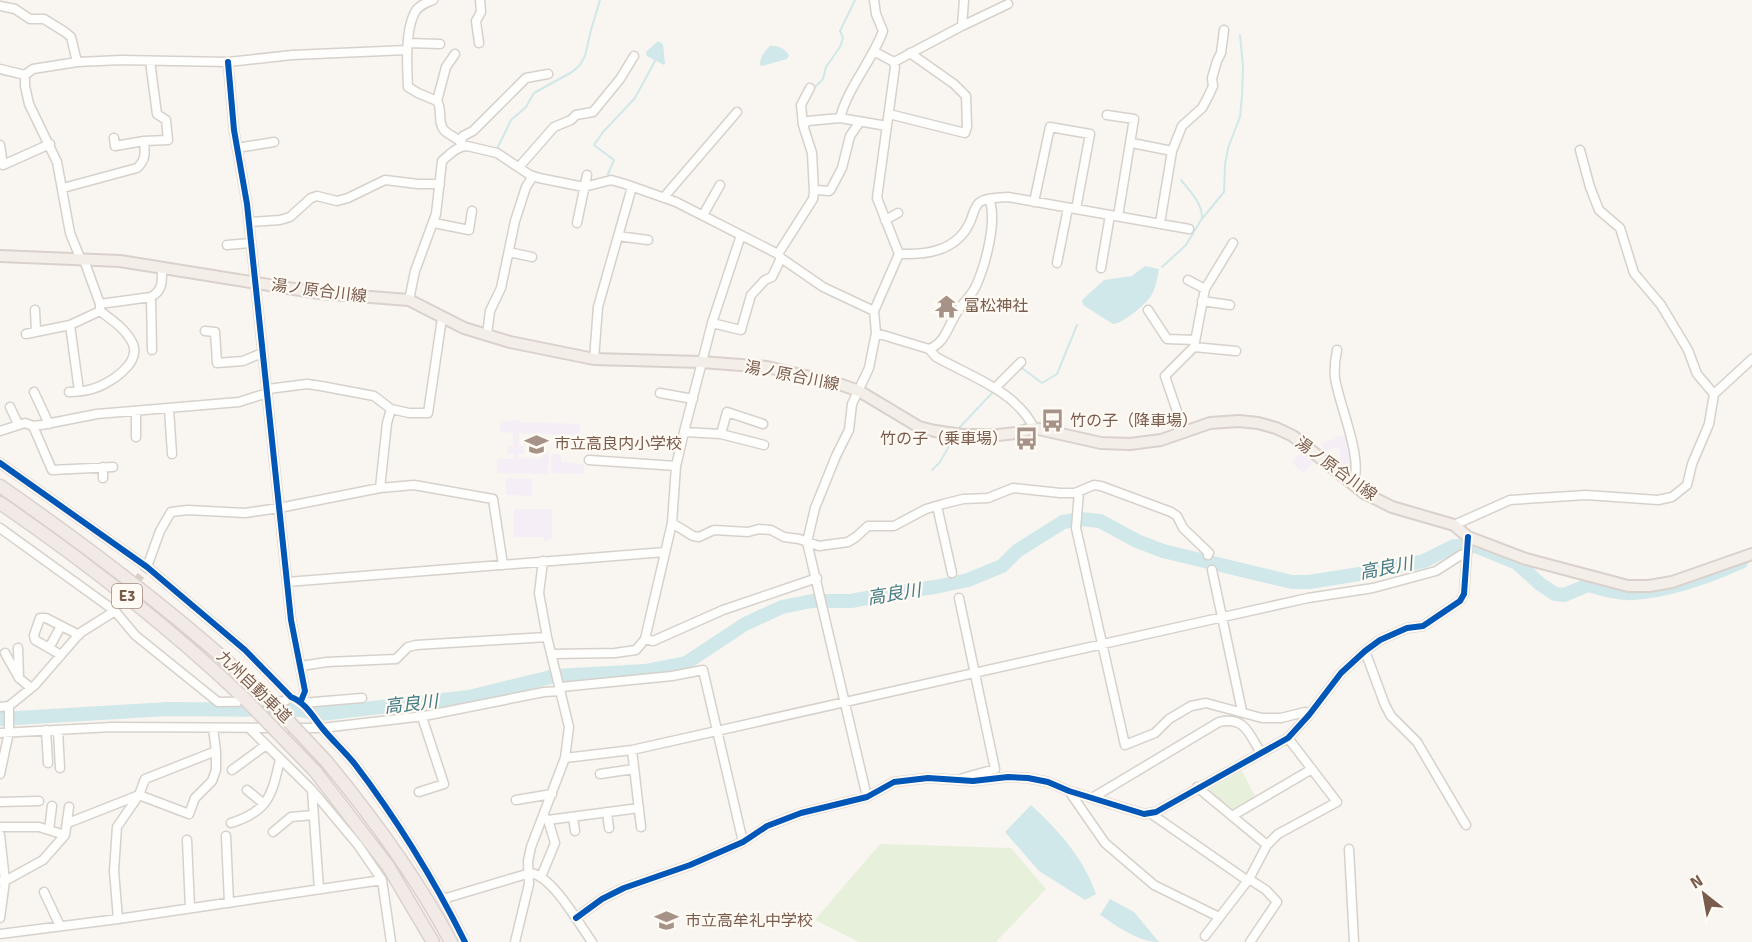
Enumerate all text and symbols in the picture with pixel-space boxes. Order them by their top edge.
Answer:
street label: 湯ノ原合川線 [270,275,368,307]
temple icon: 富松神社 [933,293,959,319]
place label: 富松神社 [964,296,1028,316]
street label: 湯ノ原合川線 [743,357,841,395]
bus stop icon: 竹の子（降車場） [1039,408,1065,434]
place label: 竹の子（降車場） [1070,411,1198,431]
bus stop icon: 竹の子（乗車場） [1013,426,1039,452]
place label: 竹の子（乗車場） [880,429,1008,449]
school or university icon: 市立高良内小学校 [523,431,549,457]
street label: 湯ノ原合川線 [1291,433,1381,505]
place label: 市立高良内小学校 [554,434,682,454]
water label: 高良川 [1357,552,1417,584]
water label: 高良川 [866,579,924,609]
road number: E3 [112,584,142,608]
street label: 九州自動車道 [213,646,295,728]
water label: 高良川 [383,690,441,718]
north arrow [1674,864,1734,924]
text: N [1687,871,1707,893]
school or university icon: 市立高牟礼中学校 [654,908,680,934]
place label: 市立高牟礼中学校 [685,911,813,931]

